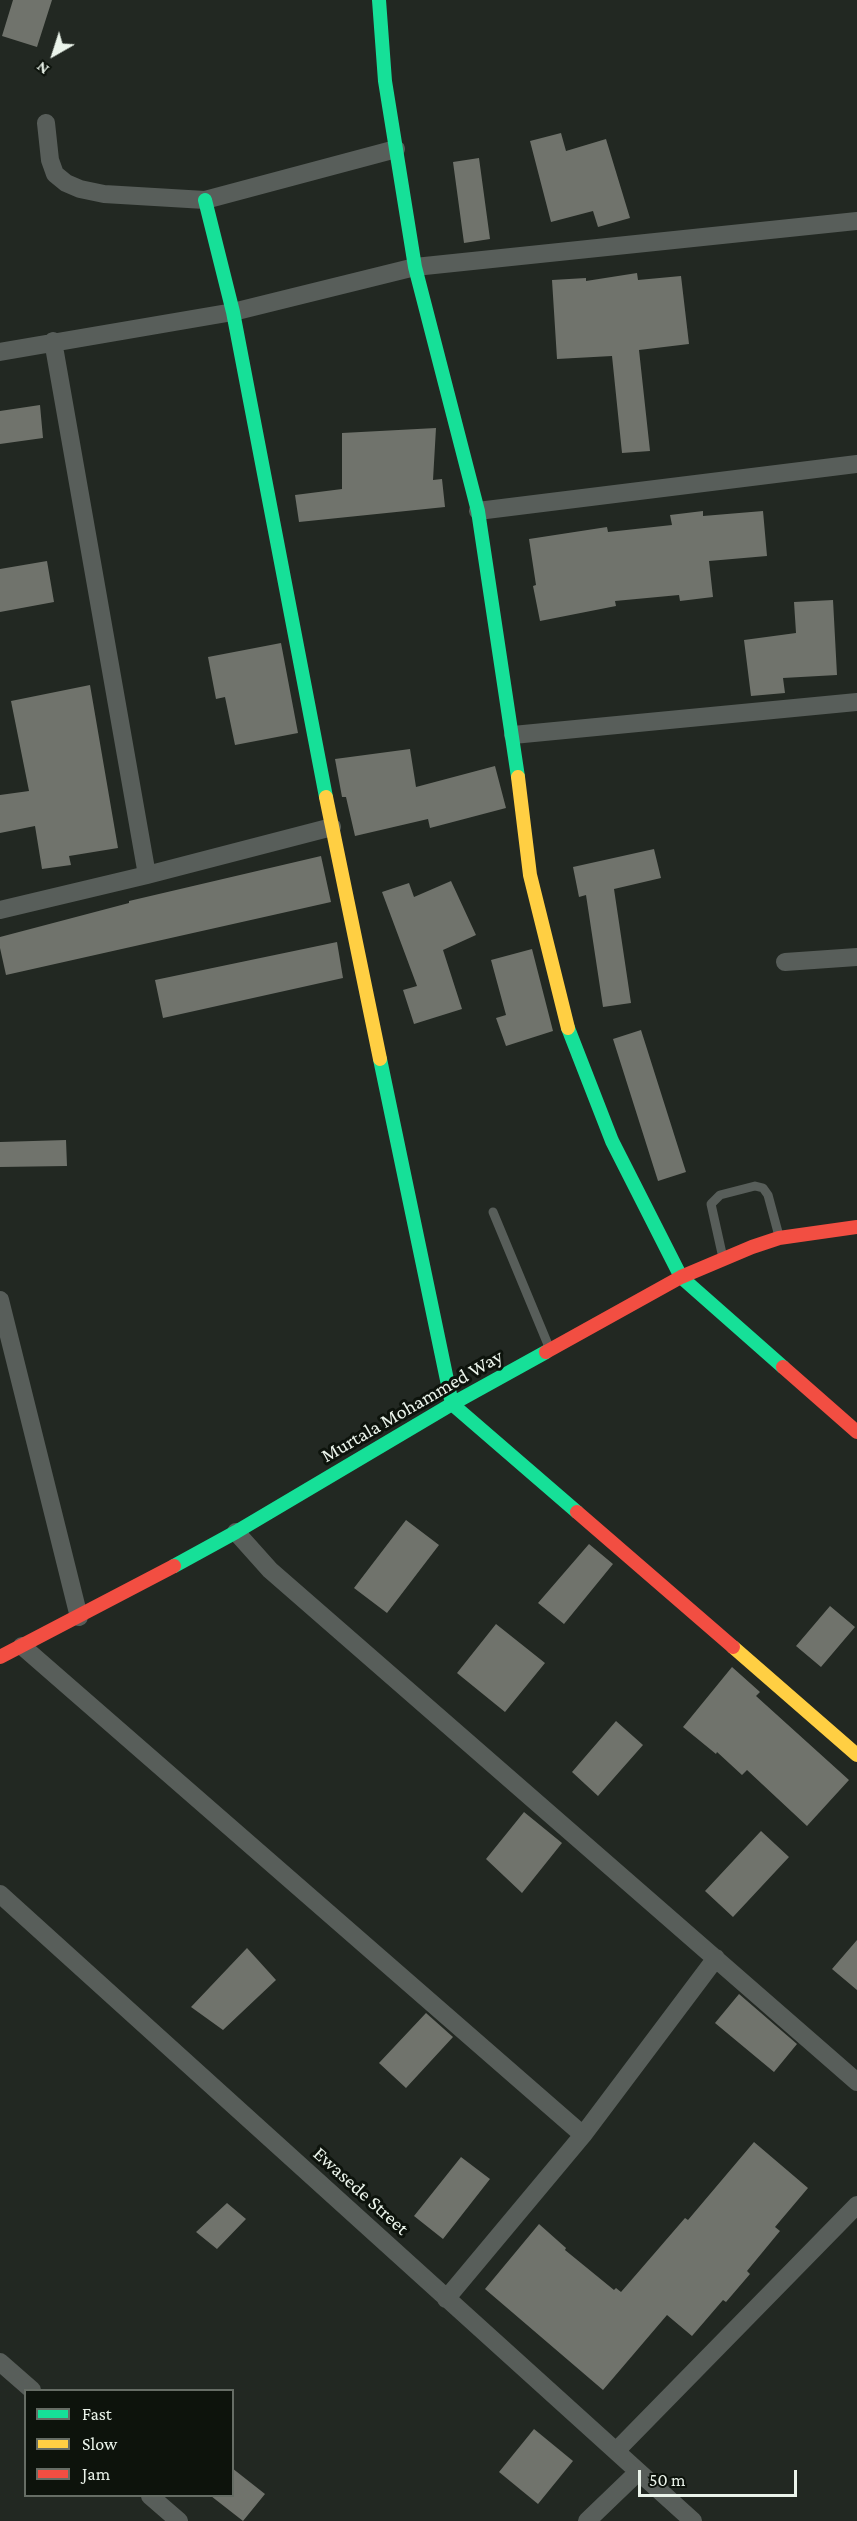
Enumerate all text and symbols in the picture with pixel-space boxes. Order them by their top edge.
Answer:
north arrow [24,24,84,84]
text: N [33,58,52,78]
street label: Murtala Mohammed Way [317,1344,507,1468]
street label: Ewasede Street [308,2142,414,2240]
legend [24,2389,234,2497]
text: Fast [82,2404,112,2424]
text: Slow [82,2434,117,2454]
scale bar [641,2458,800,2496]
text: Jam [82,2464,110,2484]
text: 50 m [649,2470,686,2490]

